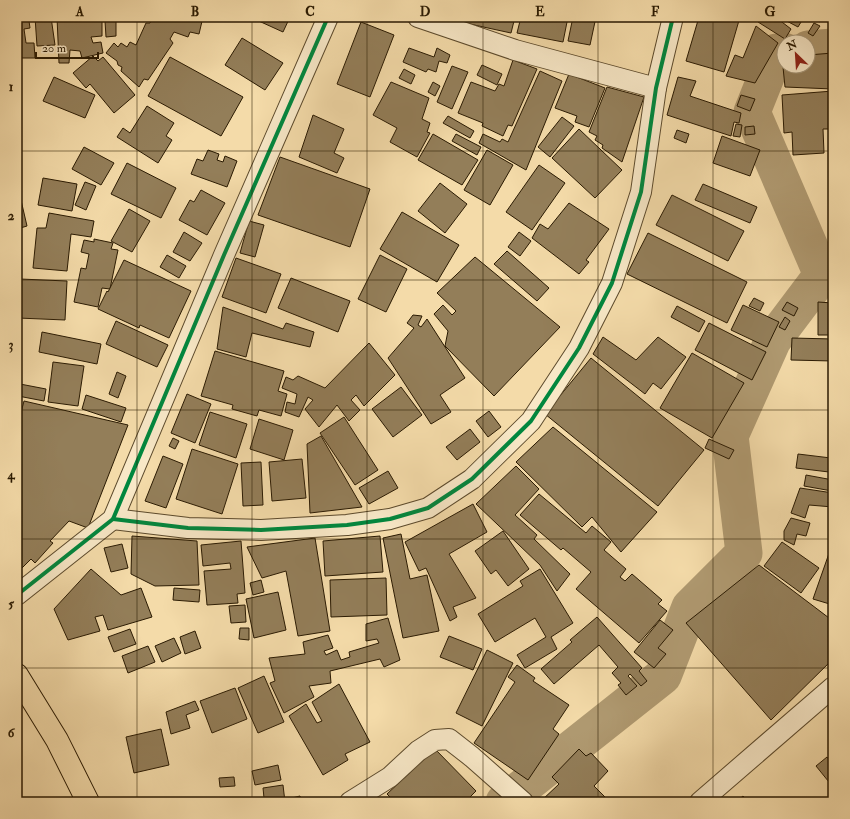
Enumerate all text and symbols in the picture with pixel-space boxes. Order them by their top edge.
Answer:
text: A [75,4,85,20]
text: B [191,4,199,20]
text: C [305,4,315,20]
text: D [420,4,431,20]
text: E [535,4,545,20]
text: F [651,4,660,20]
text: G [765,4,776,20]
scale bar [36,34,98,60]
north arrow [776,34,816,74]
text: N [784,37,800,54]
text: 20 m [42,41,67,56]
text: 1 [9,79,14,95]
text: 2 [8,208,15,224]
text: 3 [9,337,14,353]
text: 4 [6,467,15,483]
text: 5 [8,596,14,612]
text: 6 [8,725,16,741]

